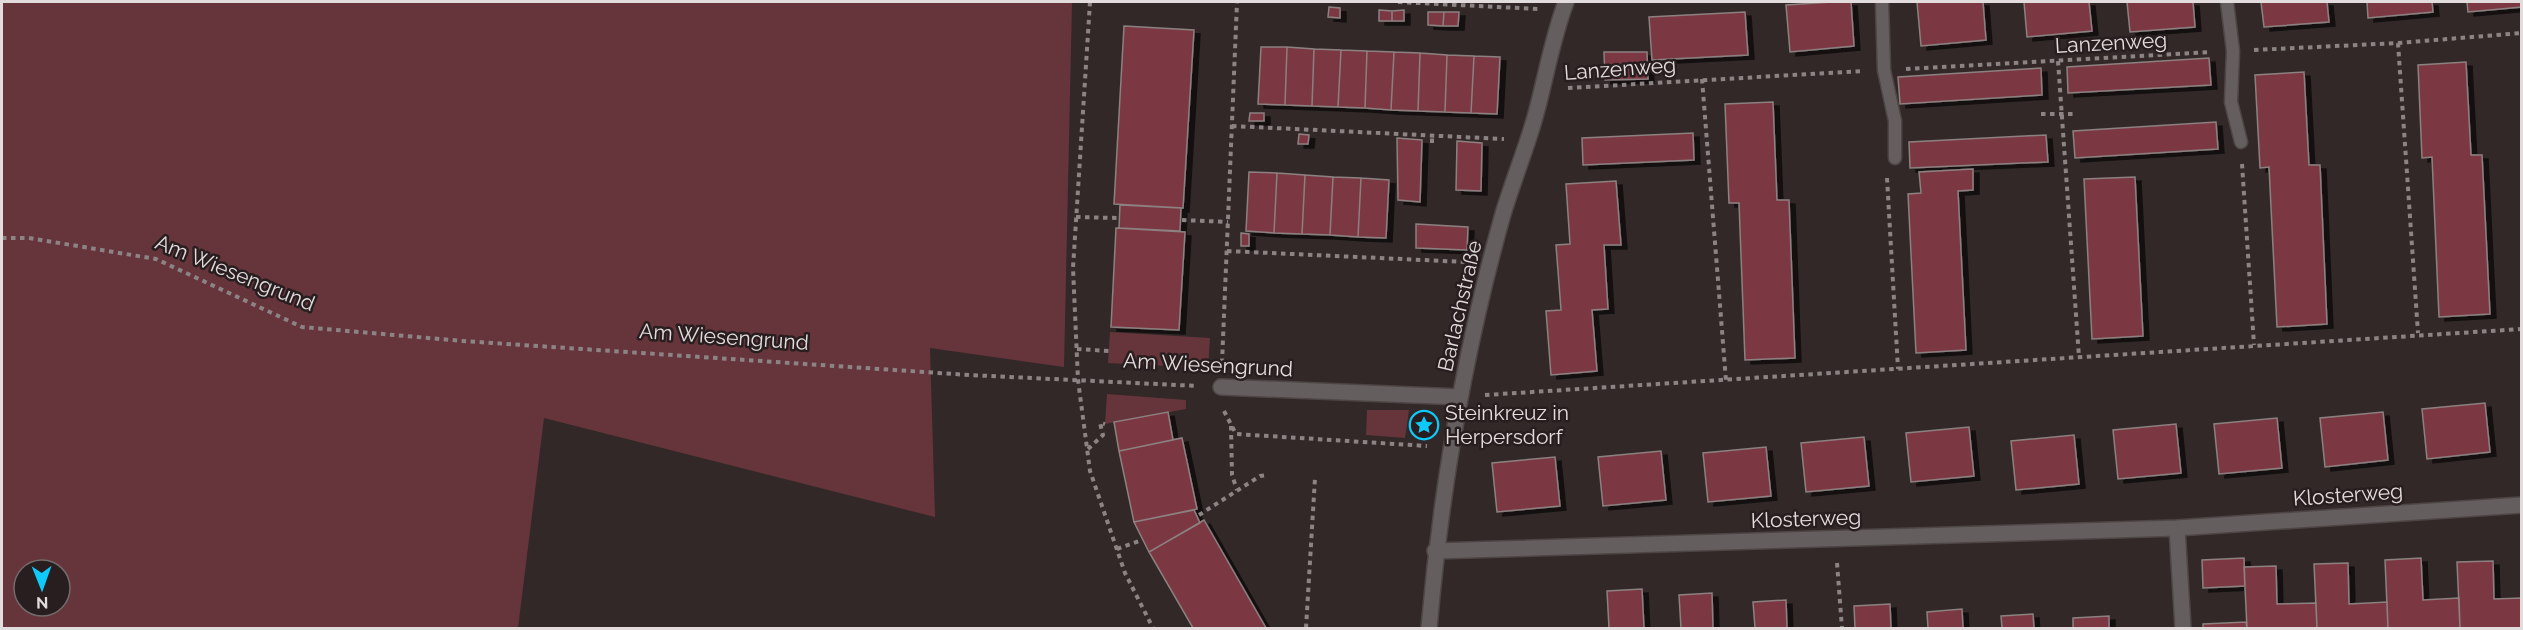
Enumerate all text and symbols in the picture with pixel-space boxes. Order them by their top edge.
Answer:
street label: Lanzenweg [2054,27,2168,58]
street label: Lanzenweg [1563,52,1677,85]
street label: Am Wiesengrund [152,229,319,316]
street label: Barlachstraße [1432,238,1487,374]
street label: Am Wiesengrund [638,318,810,355]
street label: Am Wiesengrund [1123,348,1293,381]
place label: Steinkreuz in Herpersdorf [1445,400,1569,449]
place icon: Steinkreuz in Herpersdorf [1408,409,1440,441]
street label: Klosterweg [2292,478,2404,511]
street label: Klosterweg [1750,504,1862,533]
north arrow [12,558,72,618]
text: N [36,593,49,612]

